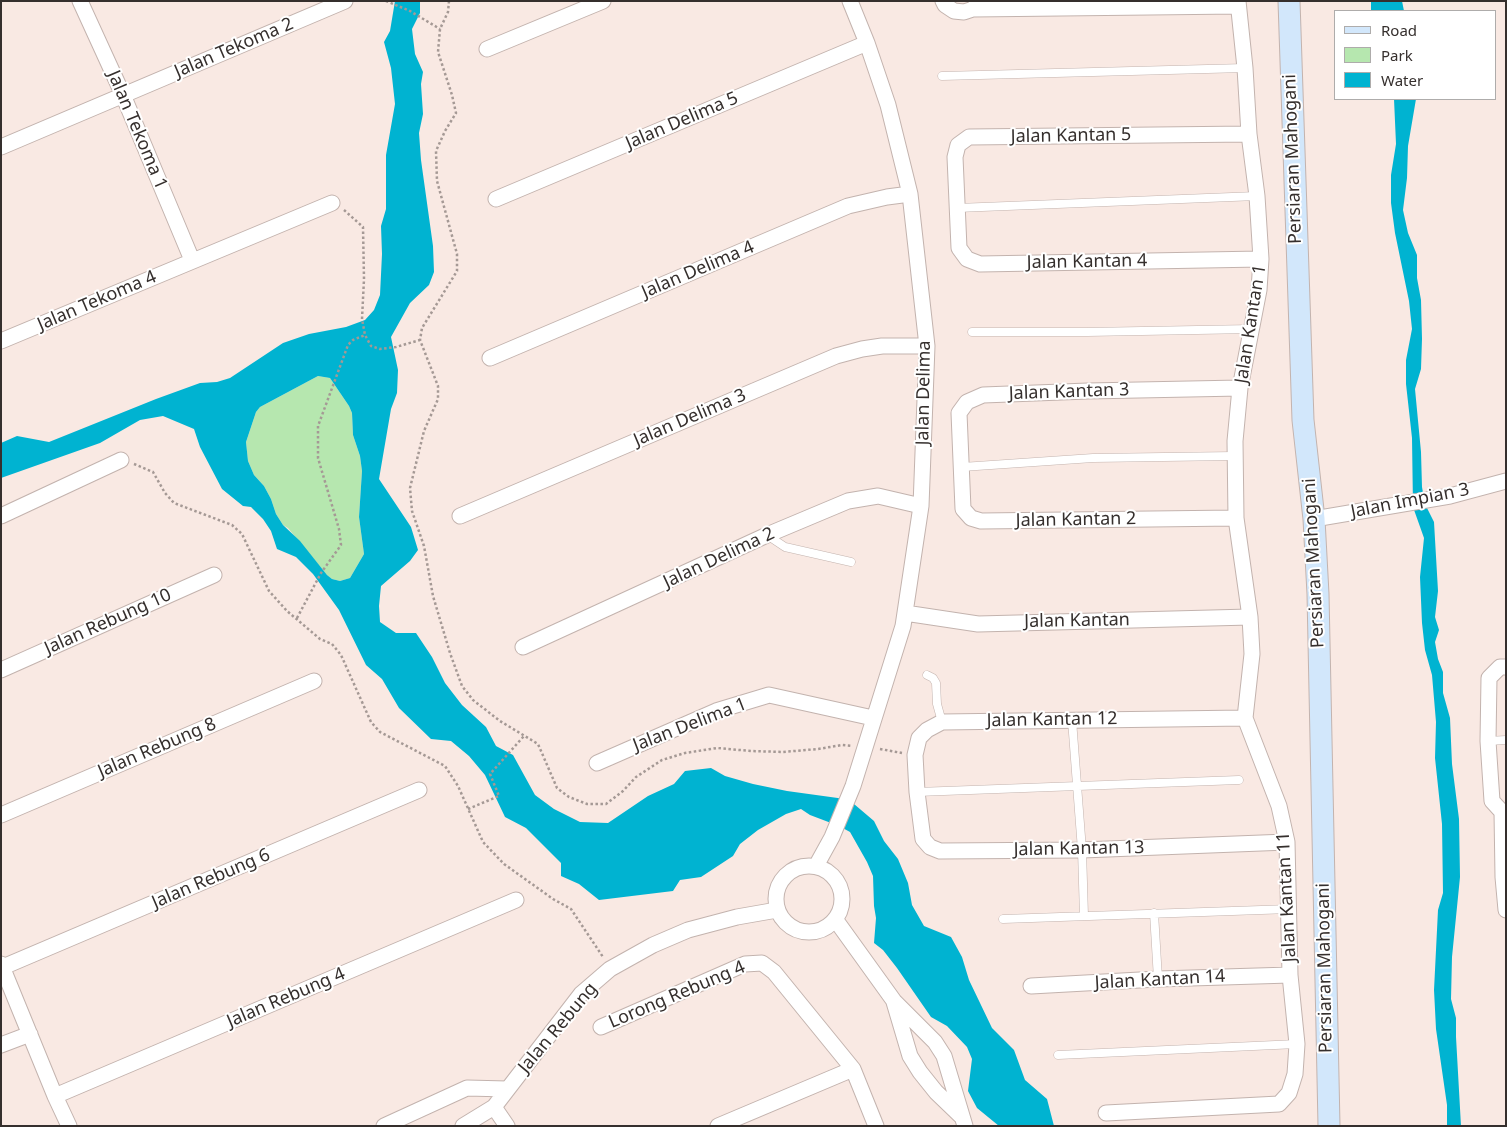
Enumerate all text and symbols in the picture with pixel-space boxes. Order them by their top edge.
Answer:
legend [1334,10,1497,100]
street label: Jalan Tekoma 2 [171,13,297,83]
text: Road [1381,20,1417,40]
text: Park [1381,45,1413,65]
street label: Jalan Tekoma 1 [102,67,172,193]
text: Water [1381,70,1423,90]
street label: Persiaran Mahogani [1279,74,1307,244]
street label: Jalan Delima 5 [623,88,741,154]
street label: Jalan Kantan 5 [1011,124,1131,148]
street label: Jalan Delima 4 [639,237,757,303]
street label: Jalan Kantan 4 [1027,250,1147,274]
street label: Jalan Kantan 1 [1231,263,1271,385]
street label: Jalan Tekoma 4 [34,266,160,336]
street label: Jalan Delima [912,340,936,446]
street label: Jalan Kantan 3 [1008,379,1130,405]
street label: Jalan Delima 3 [631,385,749,451]
street label: Persiaran Mahogani [1299,477,1329,649]
street label: Jalan Impian 3 [1349,479,1471,523]
street label: Jalan Kantan 2 [1016,508,1136,532]
street label: Jalan Delima 2 [660,523,778,593]
street label: Jalan Rebung 10 [41,584,175,660]
street label: Jalan Kantan [1024,609,1130,633]
street label: Jalan Delima 1 [630,693,750,757]
street label: Jalan Kantan 12 [986,708,1118,732]
street label: Jalan Rebung 8 [95,713,219,783]
street label: Jalan Kantan 11 [1273,831,1301,963]
street label: Jalan Kantan 13 [1013,837,1145,861]
street label: Jalan Rebung 6 [149,844,273,914]
street label: Persiaran Mahogani [1313,883,1337,1053]
street label: Lorong Rebung 4 [606,957,748,1033]
street label: Jalan Rebung 4 [224,963,348,1033]
street label: Jalan Kantan 14 [1094,966,1226,994]
street label: Jalan Rebung [514,978,602,1078]

